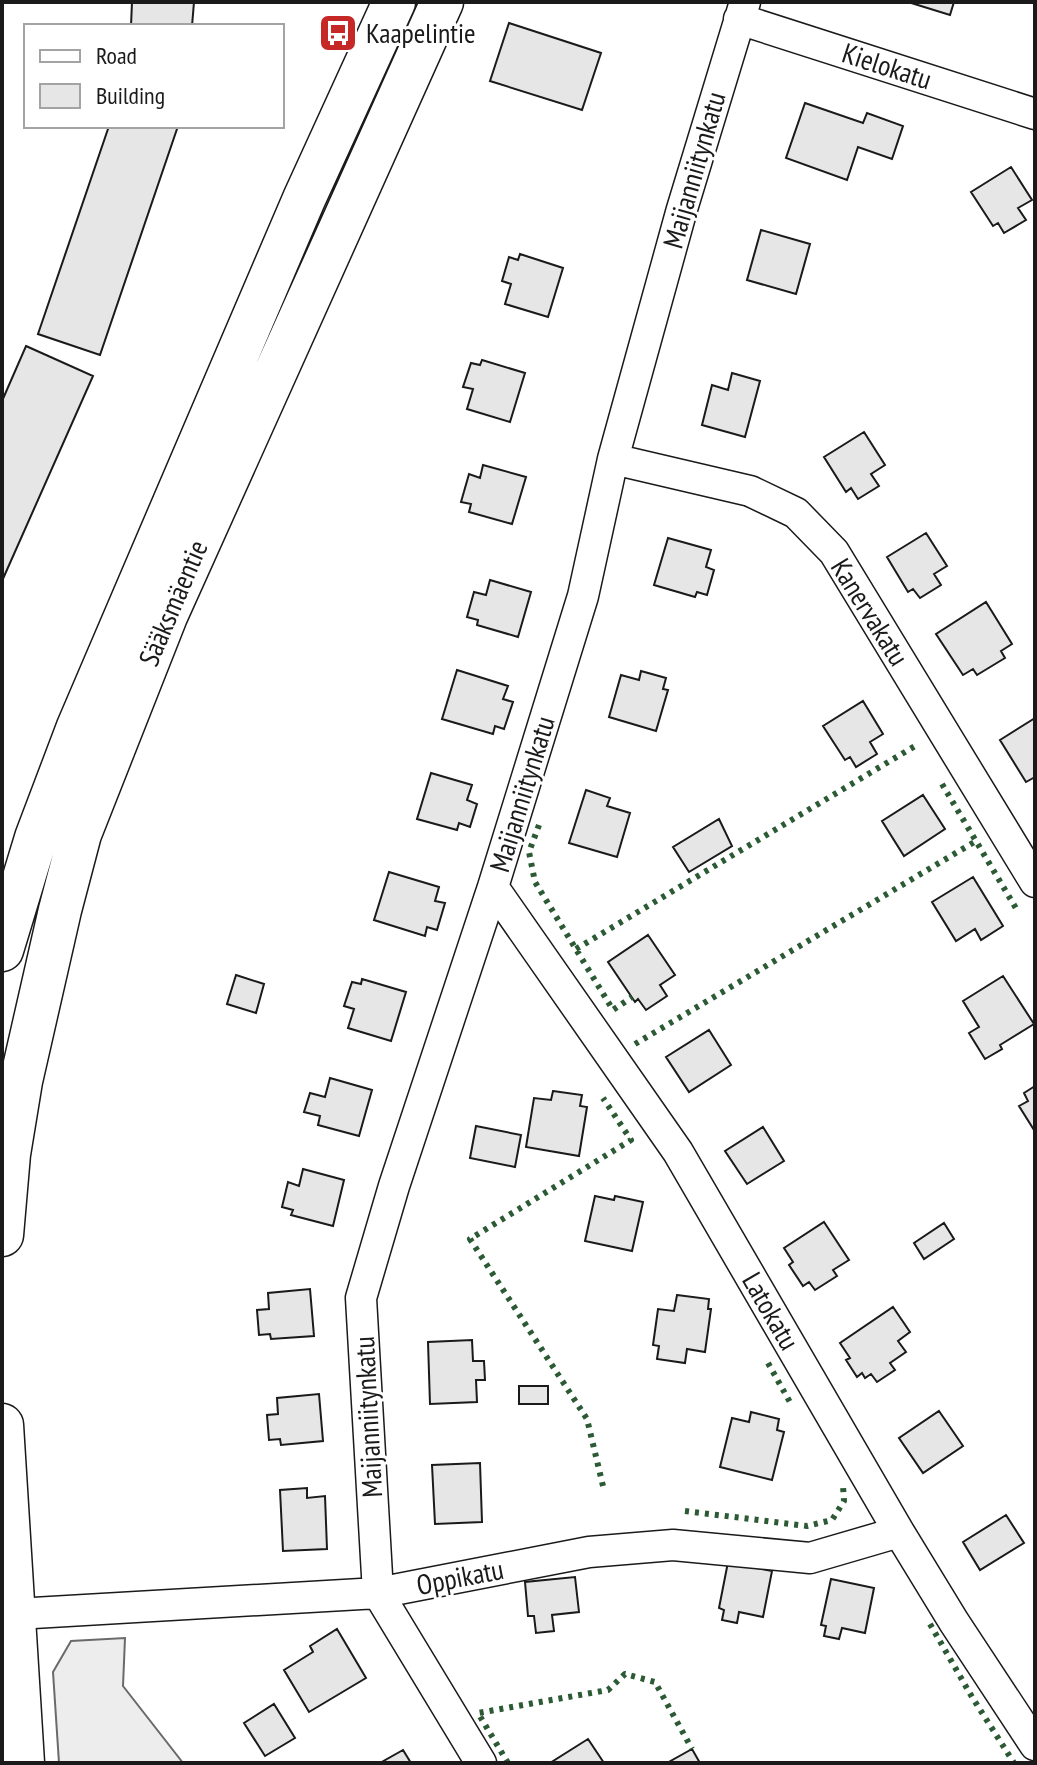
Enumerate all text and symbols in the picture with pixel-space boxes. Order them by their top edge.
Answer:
bus stop icon: Kaapelintie [317,12,359,54]
place label: Kaapelintie [366,14,476,51]
legend [24,24,284,128]
street label: Kielokatu [838,34,937,97]
text: Road [96,40,137,71]
text: Building [96,80,165,111]
street label: Maijanniitynkatu [653,87,734,253]
street label: Sääksmäentie [129,534,216,671]
street label: Kanervakatu [823,551,918,672]
street label: Maijanniitynkatu [480,711,563,876]
street label: Latokatu [734,1265,808,1356]
street label: Maijanniitynkatu [345,1335,390,1499]
street label: Oppikatu [413,1550,506,1603]

